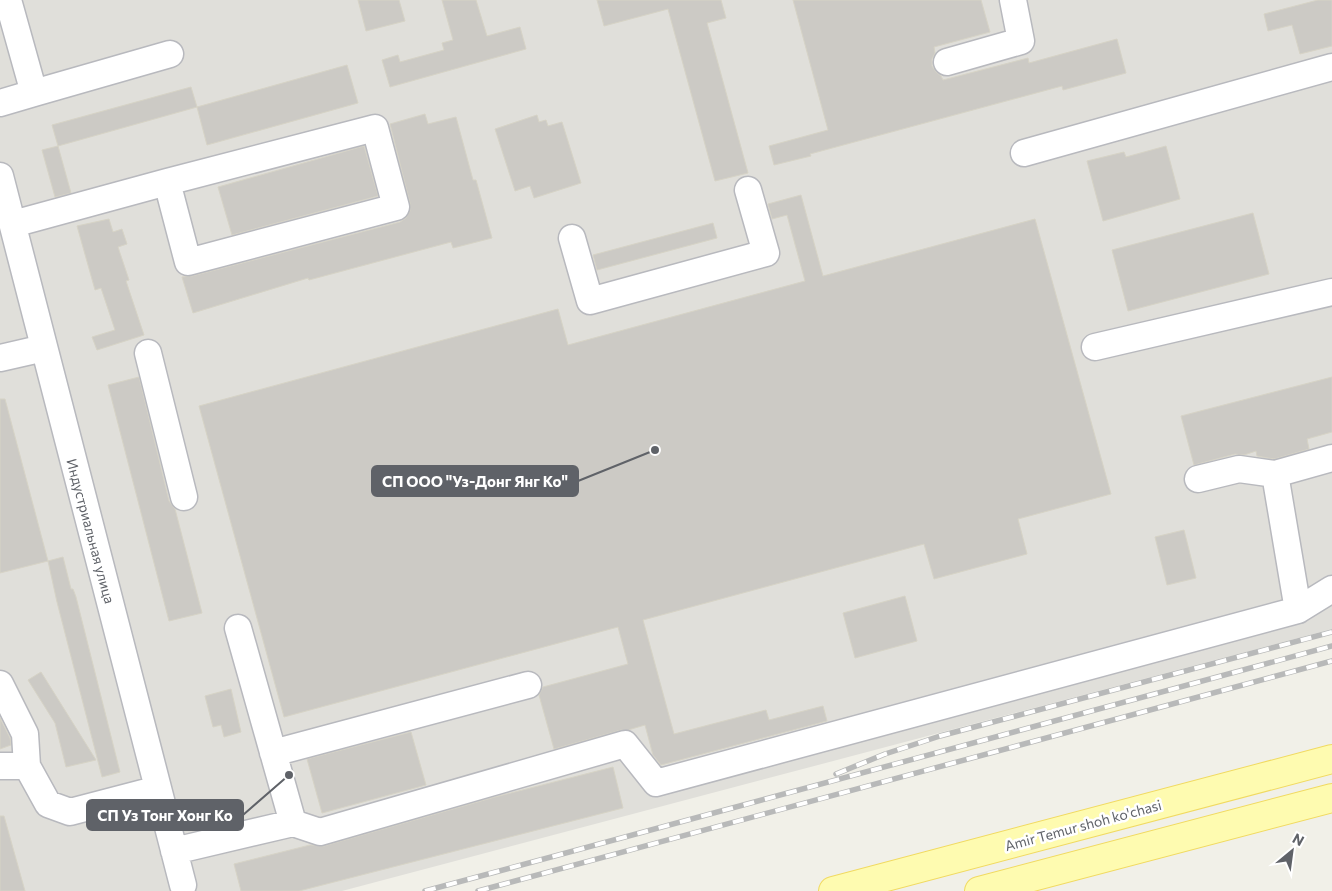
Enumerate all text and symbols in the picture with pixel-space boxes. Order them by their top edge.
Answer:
street label: Индустриальная улица [63,457,119,605]
callout: СП ООО "Уз-Донг Янг Ко" [372,466,578,496]
text: СП ООО "Уз-Донг Янг Ко" [382,472,568,490]
street label: Amir Temur shoh ko'chasi [1003,796,1163,854]
callout: СП Уз Тонг Хонг Ко [87,800,243,830]
text: СП Уз Тонг Хонг Ко [97,806,233,824]
north arrow [1267,826,1317,876]
text: N [1290,829,1307,849]

